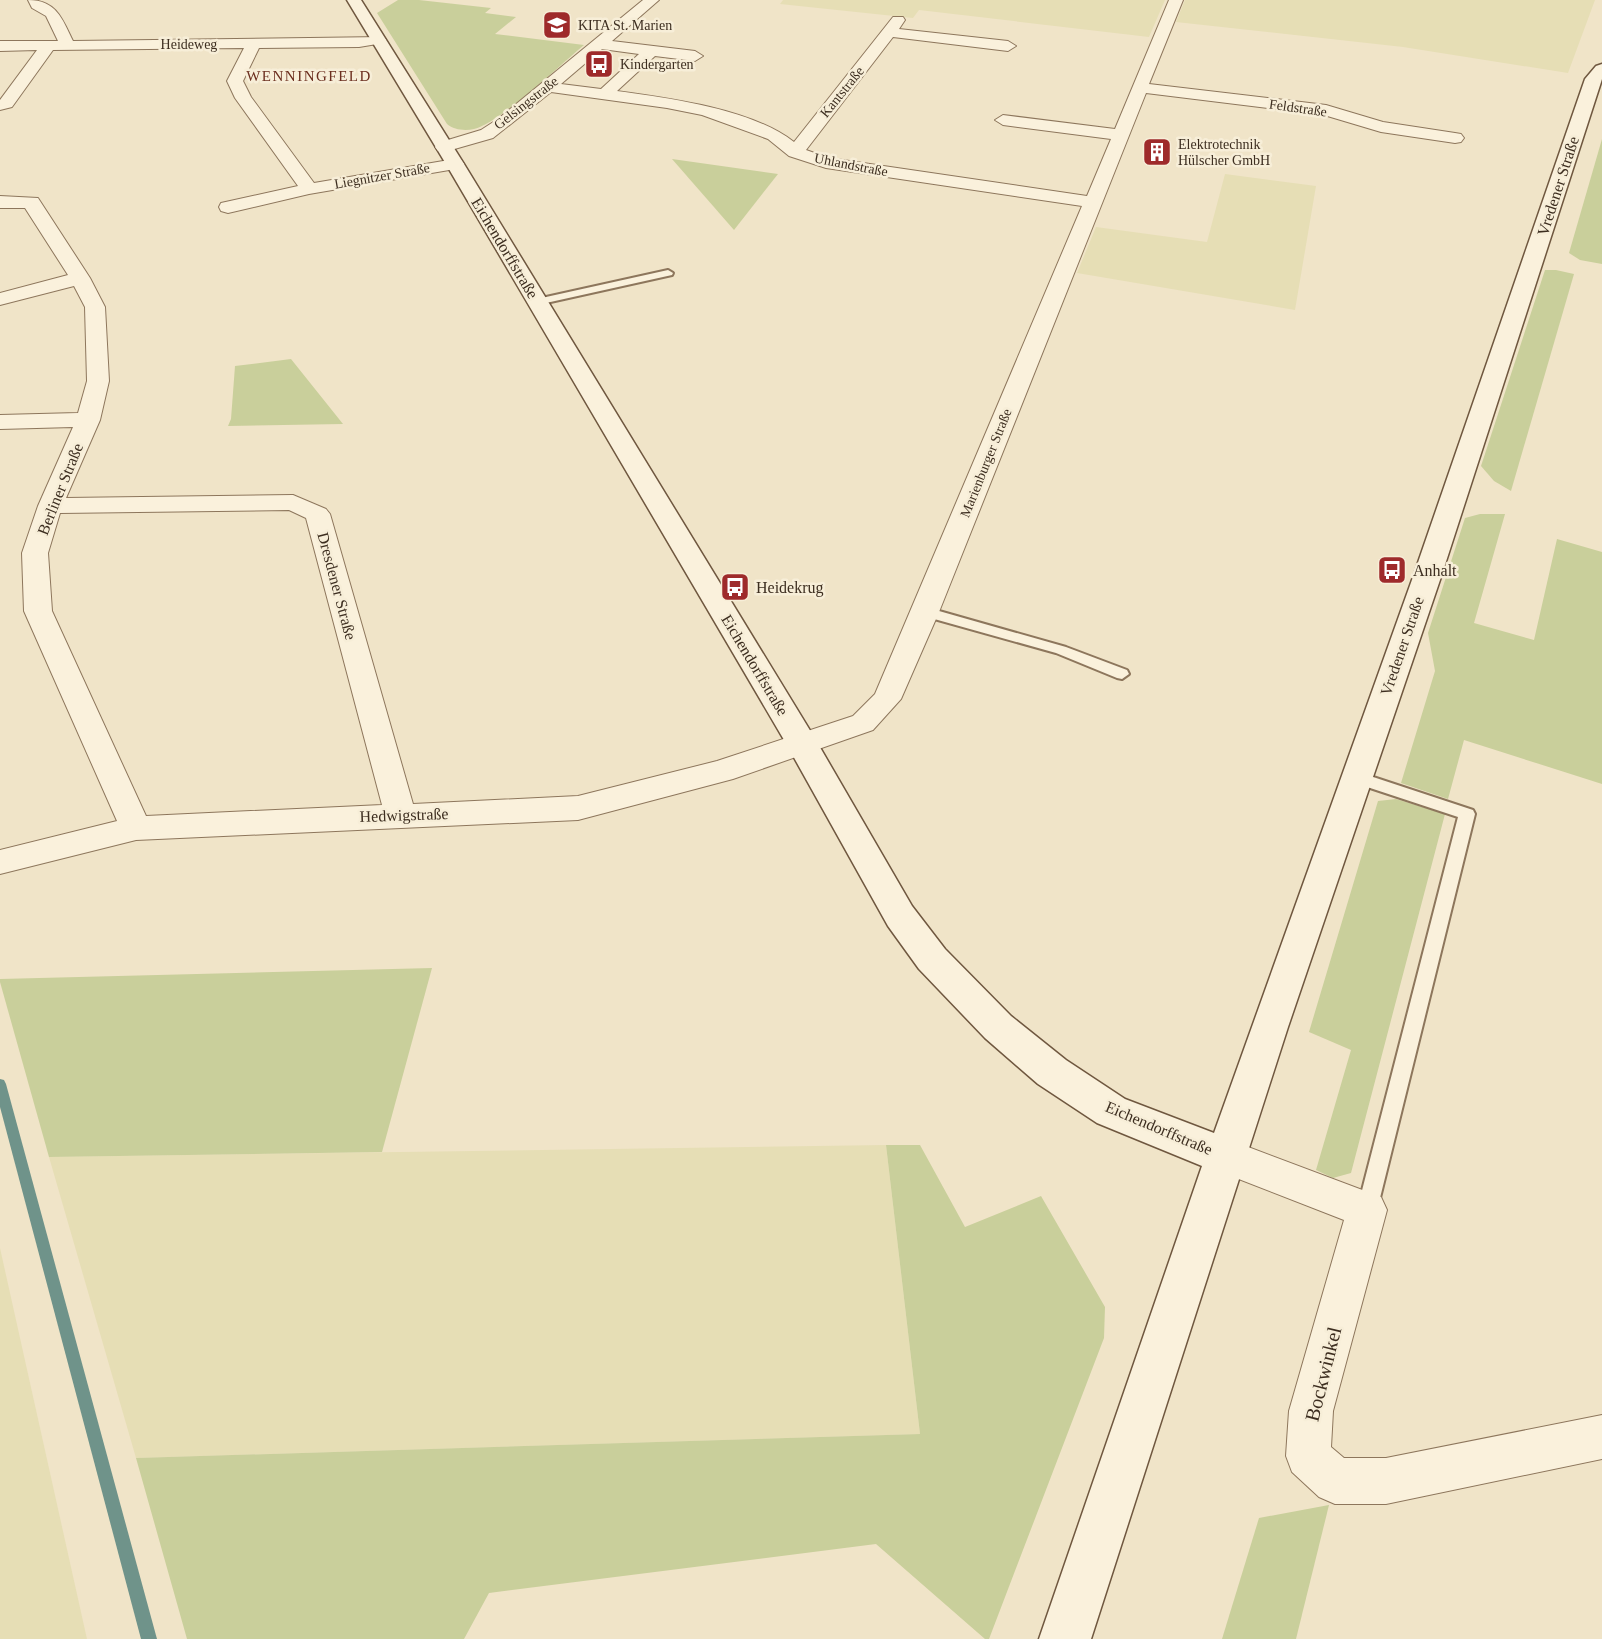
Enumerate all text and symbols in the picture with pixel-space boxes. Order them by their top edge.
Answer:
school or university icon: KITA St. Marien [541,9,573,41]
place label: KITA St. Marien [578,18,672,33]
street label: Heideweg [161,37,217,52]
bus stop icon: Kindergarten [583,48,615,80]
place label: Kindergarten [620,57,694,72]
street label: Kantstraße [817,64,867,120]
district label: WENNINGFELD [246,68,372,84]
street label: Gelsingstraße [491,73,561,133]
street label: Feldstraße [1268,97,1328,119]
street label: Vredener Straße [1534,134,1582,238]
building icon: Elektrotechnik Hülscher GmbH [1141,136,1173,168]
place label: Elektrotechnik Hülscher GmbH [1178,137,1270,168]
street label: Uhlandstraße [813,151,889,179]
street label: Liegnitzer Straße [333,160,431,192]
street label: Eichendorffstraße [468,195,542,301]
street label: Marienburger Straße [957,406,1015,520]
street label: Berliner Straße [34,441,86,537]
street label: Dresdener Straße [314,530,360,642]
bus stop icon: Anhalt [1376,554,1408,586]
place label: Anhalt [1413,562,1457,579]
bus stop icon: Heidekrug [719,571,751,603]
place label: Heidekrug [756,579,824,597]
street label: Vredener Straße [1377,594,1427,698]
street label: Eichendorffstraße [718,612,792,718]
street label: Hedwigstraße [359,805,449,826]
street label: Eichendorffstraße [1103,1098,1215,1158]
street label: Bockwinkel [1301,1324,1345,1424]

